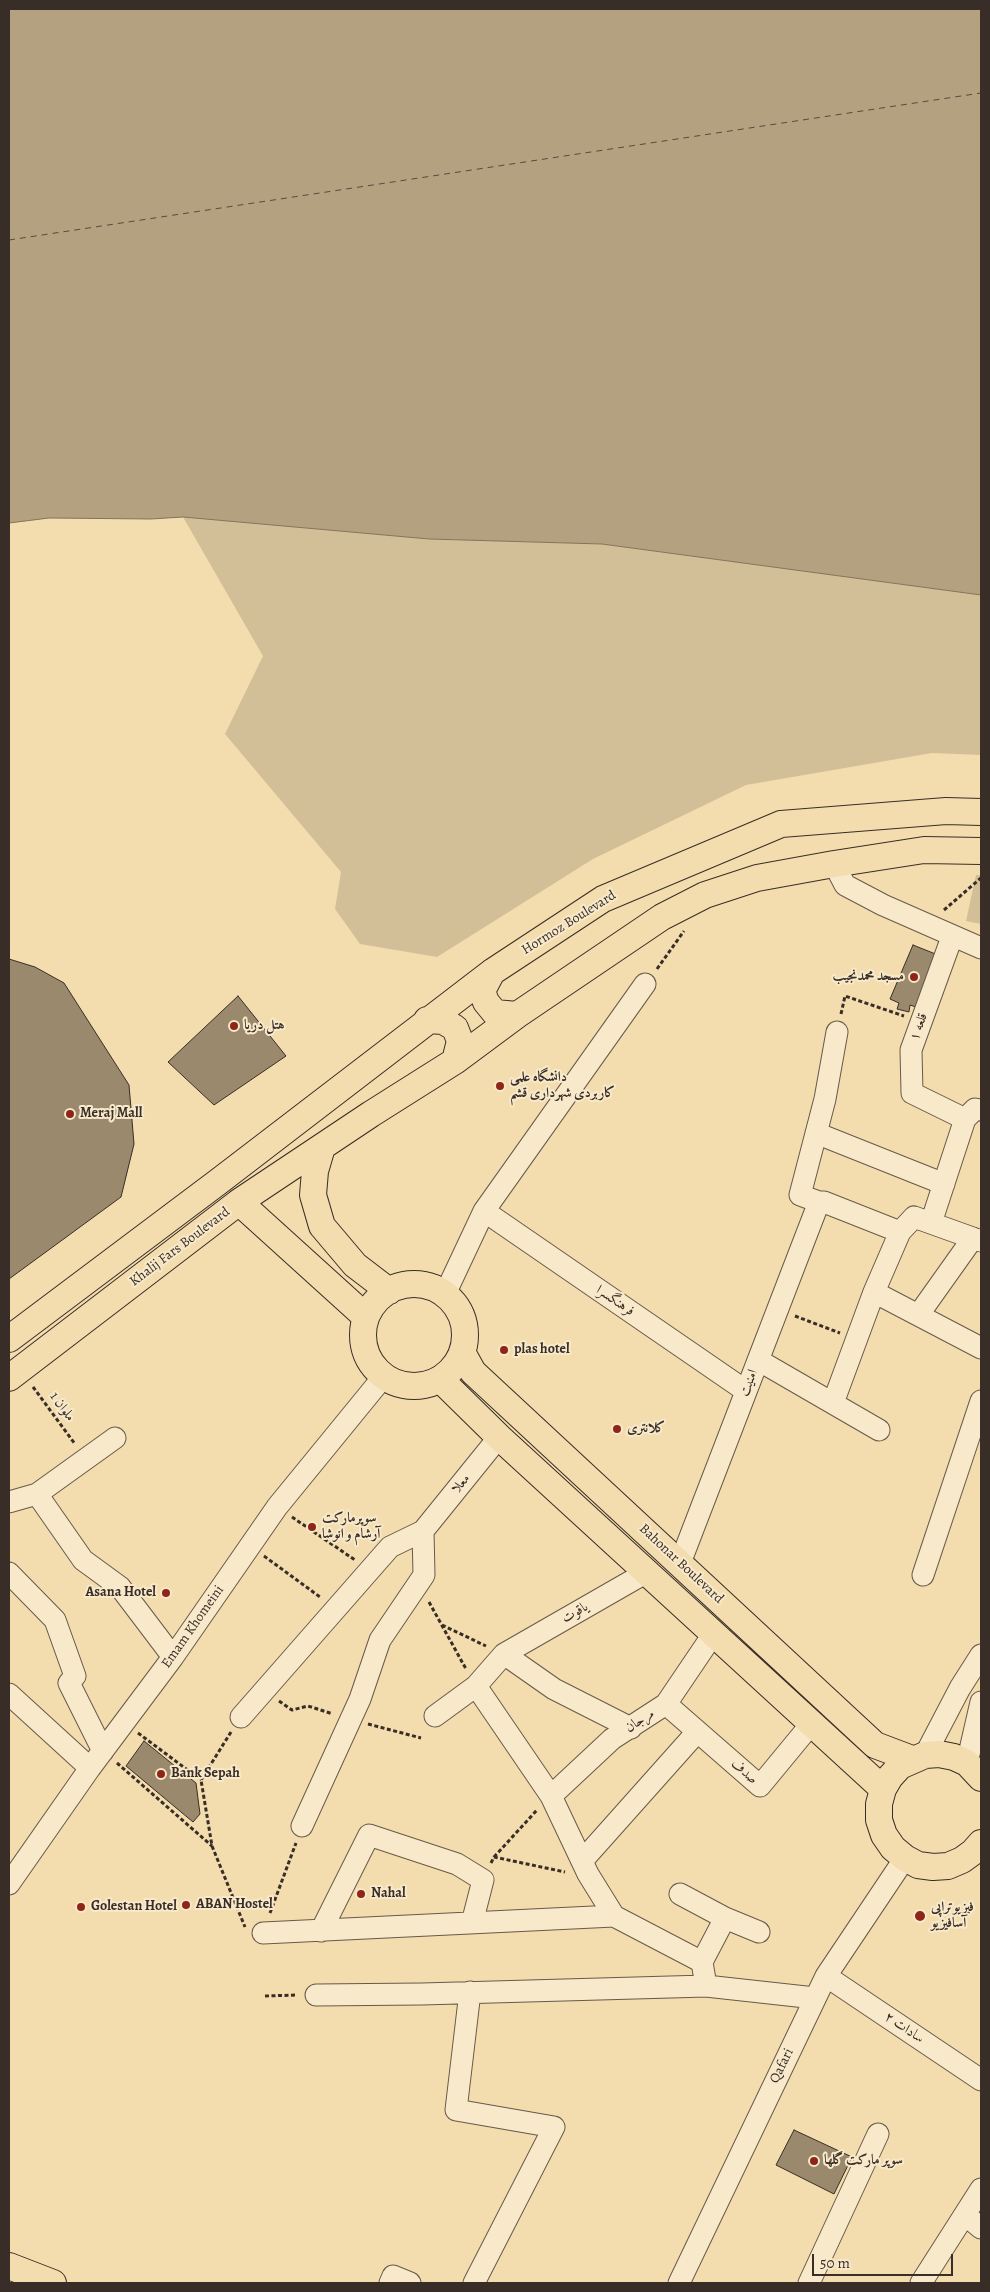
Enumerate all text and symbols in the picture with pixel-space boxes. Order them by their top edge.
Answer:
street label: Hormoz Boulevard [519,887,619,959]
place label: مسجد محمدنجیب [833,969,904,985]
marker: مسجد محمدنجیب [908,971,920,983]
street label: قلعه ۱ [906,1011,932,1043]
place label: هتل دریا [244,1018,285,1034]
marker: هتل دریا [228,1020,240,1032]
place label: دانشگاه علمی کاربردی شهرداری قشم [510,1070,615,1102]
marker: دانشگاه علمی کاربردی شهرداری قشم [494,1080,506,1092]
place label: Meraj Mall [80,1106,142,1122]
marker: Meraj Mall [64,1108,76,1120]
street label: Khalij Fars Boulevard [127,1204,233,1290]
street label: فرهنگسرا [592,1282,638,1320]
place label: plas hotel [514,1342,570,1358]
marker: plas hotel [498,1344,510,1356]
street label: امنیت [736,1367,762,1399]
street label: ملوان 1 [46,1389,78,1425]
place label: کلانتری [627,1421,666,1437]
marker: کلانتری [611,1423,623,1435]
street label: معلا [448,1471,474,1497]
place label: سوپرمارکت آرشام و انوشا [322,1511,380,1544]
marker: سوپرمارکت آرشام و انوشا [306,1521,318,1533]
street label: Bahonar Boulevard [635,1521,727,1607]
street label: Emam Khomeini [158,1582,228,1672]
place label: Asana Hotel [86,1585,156,1601]
marker: Asana Hotel [160,1587,172,1599]
street label: یاقوت [559,1599,591,1627]
street label: مرجان [622,1705,658,1737]
street label: صدف [727,1756,761,1788]
place label: Bank Sepah [171,1766,240,1782]
marker: Bank Sepah [155,1768,167,1780]
place label: Nahal [371,1886,406,1902]
marker: Nahal [355,1888,367,1900]
place label: ABAN Hostel [196,1897,273,1913]
place label: Golestan Hotel [91,1899,177,1915]
marker: ABAN Hostel [180,1899,192,1911]
place label: فیزیوتراپی آسافیزیو [931,1900,974,1932]
marker: Golestan Hotel [75,1901,87,1913]
marker: فیزیوتراپی آسافیزیو [913,1909,927,1923]
street label: سادات ۲ [881,2009,927,2047]
street label: Qafari [766,2046,798,2086]
place label: سوپر مارکت گلها [824,2153,903,2169]
marker: سوپر مارکت گلها [808,2155,820,2167]
scale bar [815,2244,956,2276]
text: 50 m [820,2253,850,2273]

